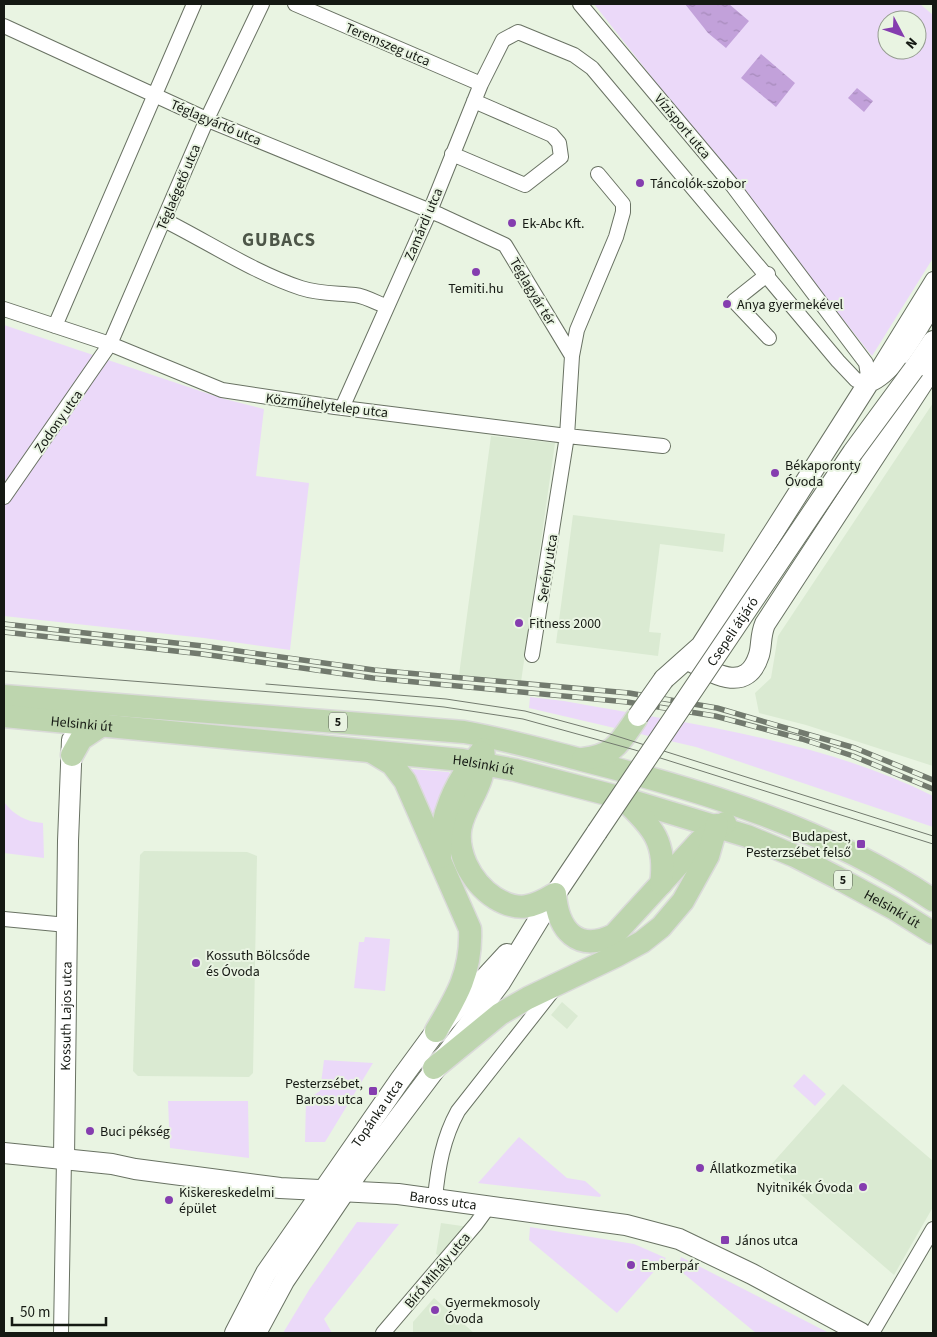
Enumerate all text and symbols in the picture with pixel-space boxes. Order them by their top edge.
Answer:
north arrow [877,10,927,60]
street label: Teremszeg utca [342,18,433,72]
text: N [900,33,922,53]
street label: Vízisport utca [649,90,715,163]
street label: Téglagyártó utca [167,95,264,151]
street label: Téglaégető utca [152,141,206,234]
place label: Táncolók-szobor [650,174,746,194]
marker: Táncolók-szobor [634,177,646,189]
street label: Zamárdi utca [400,185,448,264]
place label: Ek-Abc Kft. [522,214,585,234]
marker: Ek-Abc Kft. [506,217,518,229]
district label: GUBACS [242,227,316,254]
street label: Téglagyár tér [504,254,560,329]
marker: Temiti.hu [470,266,482,278]
place label: Temiti.hu [448,279,504,299]
place label: Anya gyermekével [737,295,844,315]
marker: Anya gyermekével [721,298,733,310]
street label: Zodony utca [30,386,88,457]
street label: Közműhelytelep utca [264,389,389,423]
place label: Békaporonty Óvoda [785,456,861,492]
marker: Békaporonty Óvoda [769,467,781,479]
street label: Serény utca [533,533,563,604]
street label: Csepeli átjáró [702,593,764,671]
place label: Fitness 2000 [529,614,601,634]
marker: Fitness 2000 [513,617,525,629]
street label: Helsinki út [50,712,114,737]
road number: 5 [329,712,347,732]
street label: Helsinki út [452,750,516,781]
place label: Budapest, Pesterzsébet felső [746,827,851,863]
marker: Budapest, Pesterzsébet felső [855,838,867,850]
road number: 5 [834,870,852,890]
street label: Helsinki út [860,885,924,934]
place label: Kossuth Bölcsőde és Óvoda [206,946,310,982]
marker: Kossuth Bölcsőde és Óvoda [190,957,202,969]
street label: Kossuth Lajos utca [56,961,77,1071]
place label: Pesterzsébet, Baross utca [285,1074,363,1110]
street label: Topánka utca [347,1076,408,1152]
marker: Pesterzsébet, Baross utca [367,1085,379,1097]
place label: Buci pékség [100,1122,170,1142]
marker: Buci pékség [84,1125,96,1137]
place label: Állatkozmetika [710,1159,797,1179]
marker: Állatkozmetika [694,1162,706,1174]
place label: Nyitnikék Óvoda [757,1178,853,1198]
marker: Nyitnikék Óvoda [857,1181,869,1193]
place label: Kiskereskedelmi épület [179,1183,275,1219]
street label: Baross utca [408,1187,478,1216]
marker: Kiskereskedelmi épület [163,1194,175,1206]
street label: Bíró Mihály utca [400,1228,475,1313]
place label: János utca [735,1231,798,1251]
marker: János utca [719,1234,731,1246]
place label: Emberpár [641,1256,699,1276]
marker: Emberpár [625,1259,637,1271]
place label: Gyermekmosoly Óvoda [445,1293,541,1329]
scale bar [12,1294,106,1326]
text: 50 m [20,1302,50,1323]
marker: Gyermekmosoly Óvoda [429,1304,441,1316]

